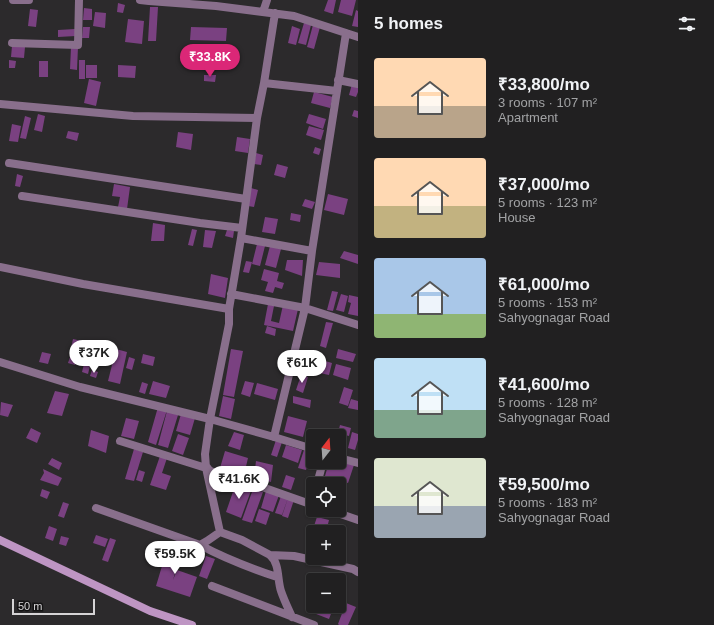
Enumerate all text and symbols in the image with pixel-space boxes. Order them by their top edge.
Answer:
icon: filters [676,13,698,35]
text: 5 homes [374,14,443,33]
pin: ₹33.8K [177,44,243,78]
text: ₹33.8K [189,49,231,64]
icon: home [406,74,454,122]
text: ₹33,800/mo [498,75,590,94]
text: 3 rooms · 107 m² [498,95,597,110]
text: Apartment [498,110,558,125]
icon: home [406,174,454,222]
text: ₹37,000/mo [498,175,590,194]
text: 5 rooms · 123 m² [498,195,597,210]
text: House [498,210,536,225]
icon: home [406,274,454,322]
text: ₹61,000/mo [498,275,590,294]
text: 5 rooms · 153 m² [498,295,597,310]
text: Sahyognagar Road [498,310,610,325]
pin: ₹37K [70,340,118,374]
text: ₹37K [78,345,110,360]
pin: ₹61K [278,350,326,384]
text: ₹61K [286,355,318,370]
icon: home [406,374,454,422]
text: ₹41,600/mo [498,375,590,394]
text: 5 rooms · 128 m² [498,395,597,410]
text: Sahyognagar Road [498,410,610,425]
north arrow [306,429,346,469]
map controls [306,429,346,613]
pin: ₹41.6K [206,466,272,500]
text: ₹41.6K [218,471,260,486]
icon: home [406,474,454,522]
text: ₹59,500/mo [498,475,590,494]
button: locate [306,477,346,517]
text: 5 rooms · 183 m² [498,495,597,510]
text: Sahyognagar Road [498,510,610,525]
button: + [306,525,346,565]
pin: ₹59.5K [142,541,208,575]
text: ₹59.5K [154,546,196,561]
button: − [306,573,346,613]
scale bar [12,597,95,616]
text: 50 m [18,600,42,612]

